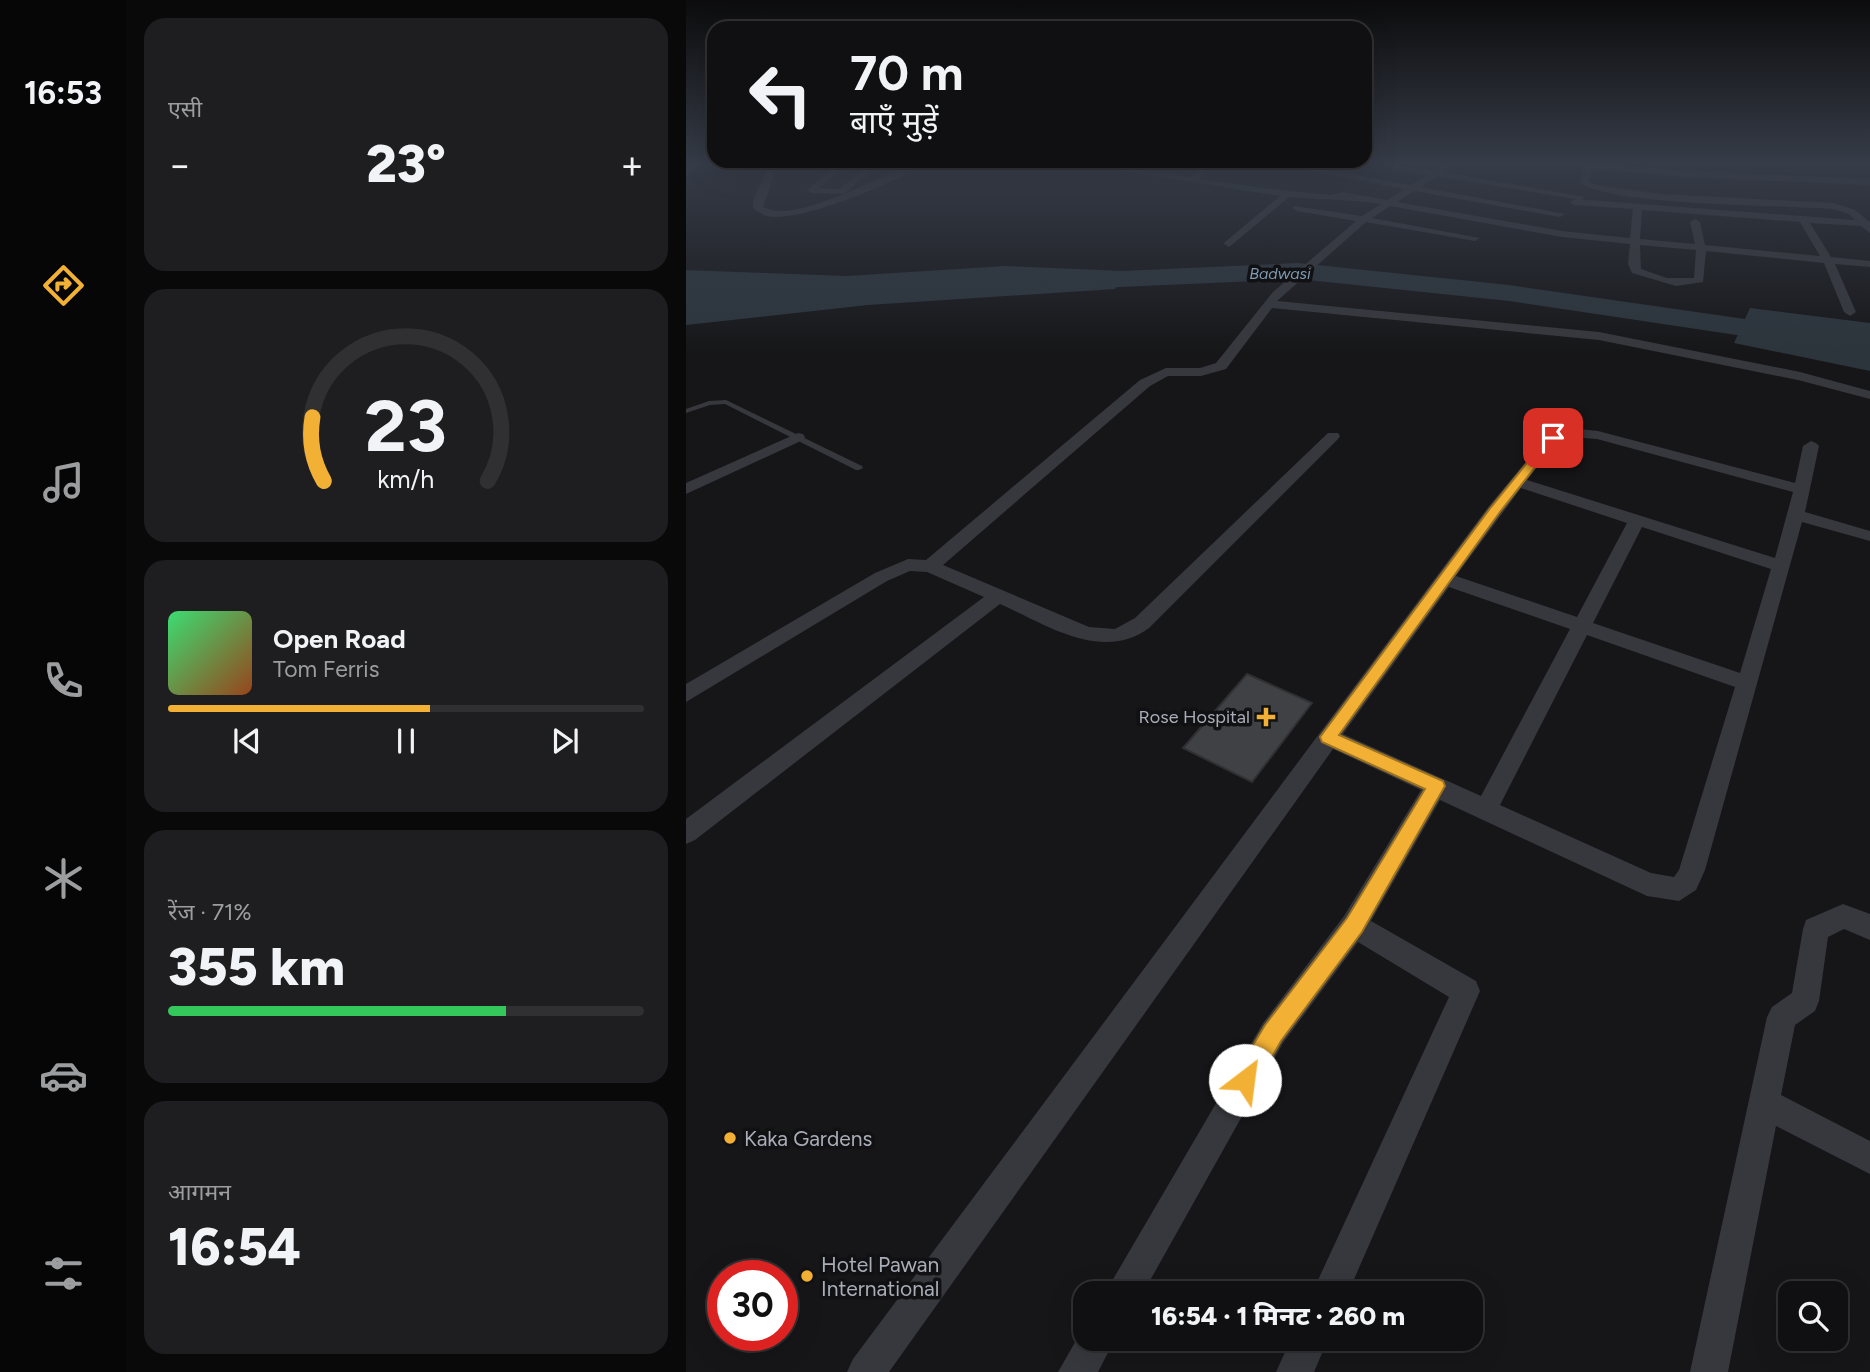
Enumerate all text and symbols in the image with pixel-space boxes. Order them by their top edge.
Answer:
text: 70 m [850,43,963,102]
icon: left [735,49,826,140]
text: 16:53 [24,74,102,112]
text: एसी [168,95,202,123]
text: बाएँ मुड़ें [850,103,938,141]
text: 23° [366,133,446,195]
text: − [168,142,192,188]
text: + [620,142,644,188]
icon: directions [39,261,88,310]
water label: Badwasi [1249,264,1311,283]
text: 23 [365,383,447,470]
pin [1523,408,1583,468]
icon: arrive [1534,419,1572,457]
icon: music [39,458,88,507]
text: km/h [377,464,435,494]
text: Open Road [273,623,406,655]
text: Tom Ferris [273,655,379,683]
icon: phone [39,656,88,705]
place label: Rose Hospital [1139,706,1250,728]
marker: Rose Hospital [1256,707,1276,727]
icon: previous [228,722,266,760]
icon: pause [387,722,425,760]
icon: next [546,722,584,760]
icon: climate [39,854,88,903]
text: रेंज · 71% [168,898,252,926]
text: 355 km [168,936,345,998]
position arrow [1208,1043,1282,1117]
icon: car [39,1051,88,1100]
place label: Kaka Gardens [744,1126,872,1151]
marker: Kaka Gardens [722,1130,738,1146]
text: आगमन [168,1178,231,1206]
text: 16:54 [168,1216,301,1278]
icon: filters [39,1249,88,1298]
place label: Hotel Pawan International [821,1252,939,1301]
speed limit sign: 30 [707,1260,798,1351]
marker: Hotel Pawan International [799,1268,815,1284]
map controls [1778,1281,1848,1351]
button: search [1778,1281,1848,1351]
text: 16:54 · 1 मिनट · 260 m [1151,1300,1405,1332]

